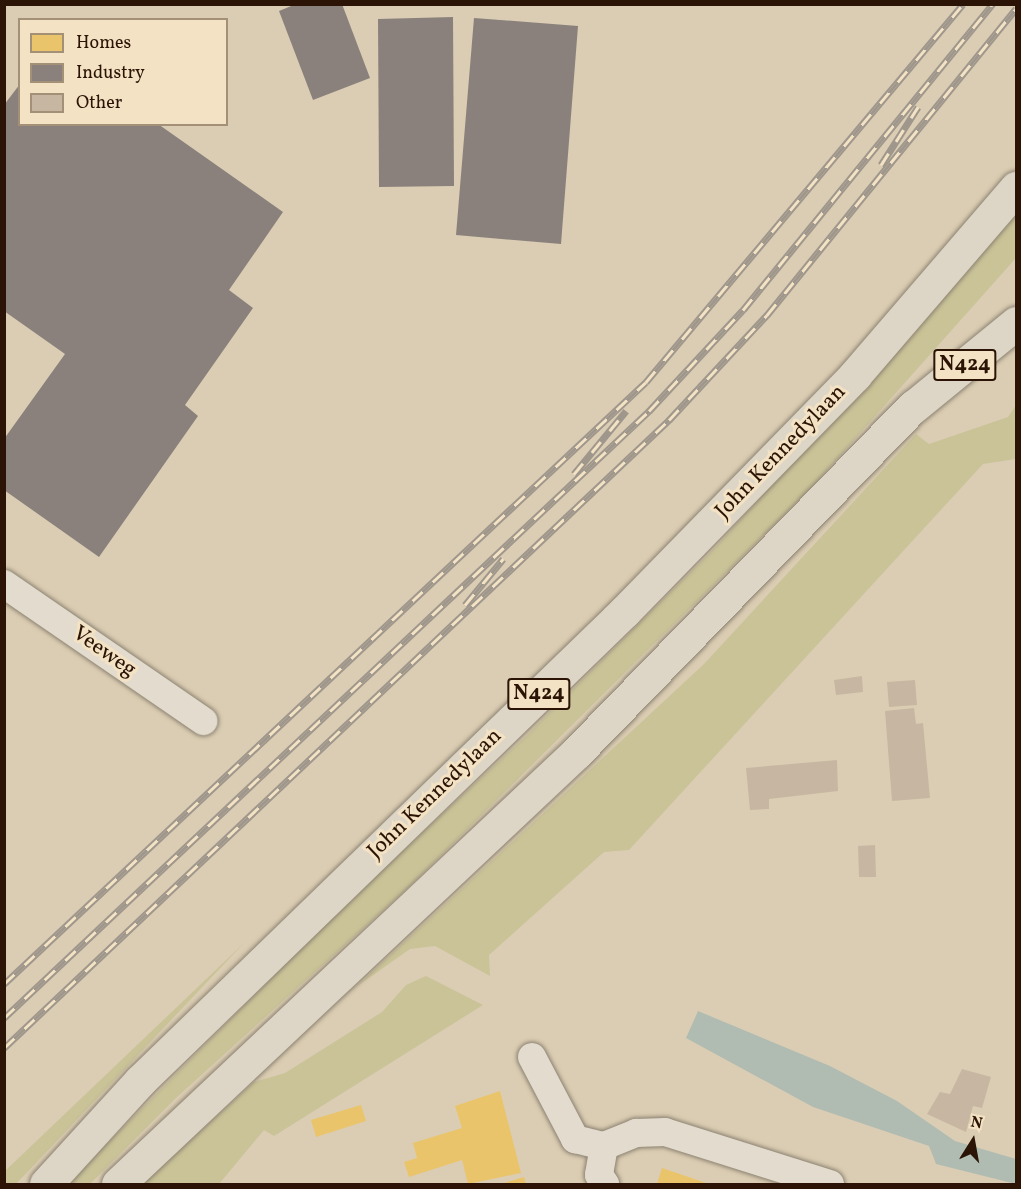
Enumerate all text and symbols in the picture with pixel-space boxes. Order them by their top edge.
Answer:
legend [18,18,228,126]
text: Homes [76,31,131,56]
text: Industry [76,61,145,86]
text: Other [76,91,122,116]
road number: N424 [932,347,998,383]
street label: John Kennedylaan [710,379,852,525]
street label: Veeweg [67,621,141,683]
road number: N424 [506,676,572,712]
street label: John Kennedylaan [362,723,508,865]
north arrow [943,1111,1003,1171]
text: N [969,1111,984,1135]

